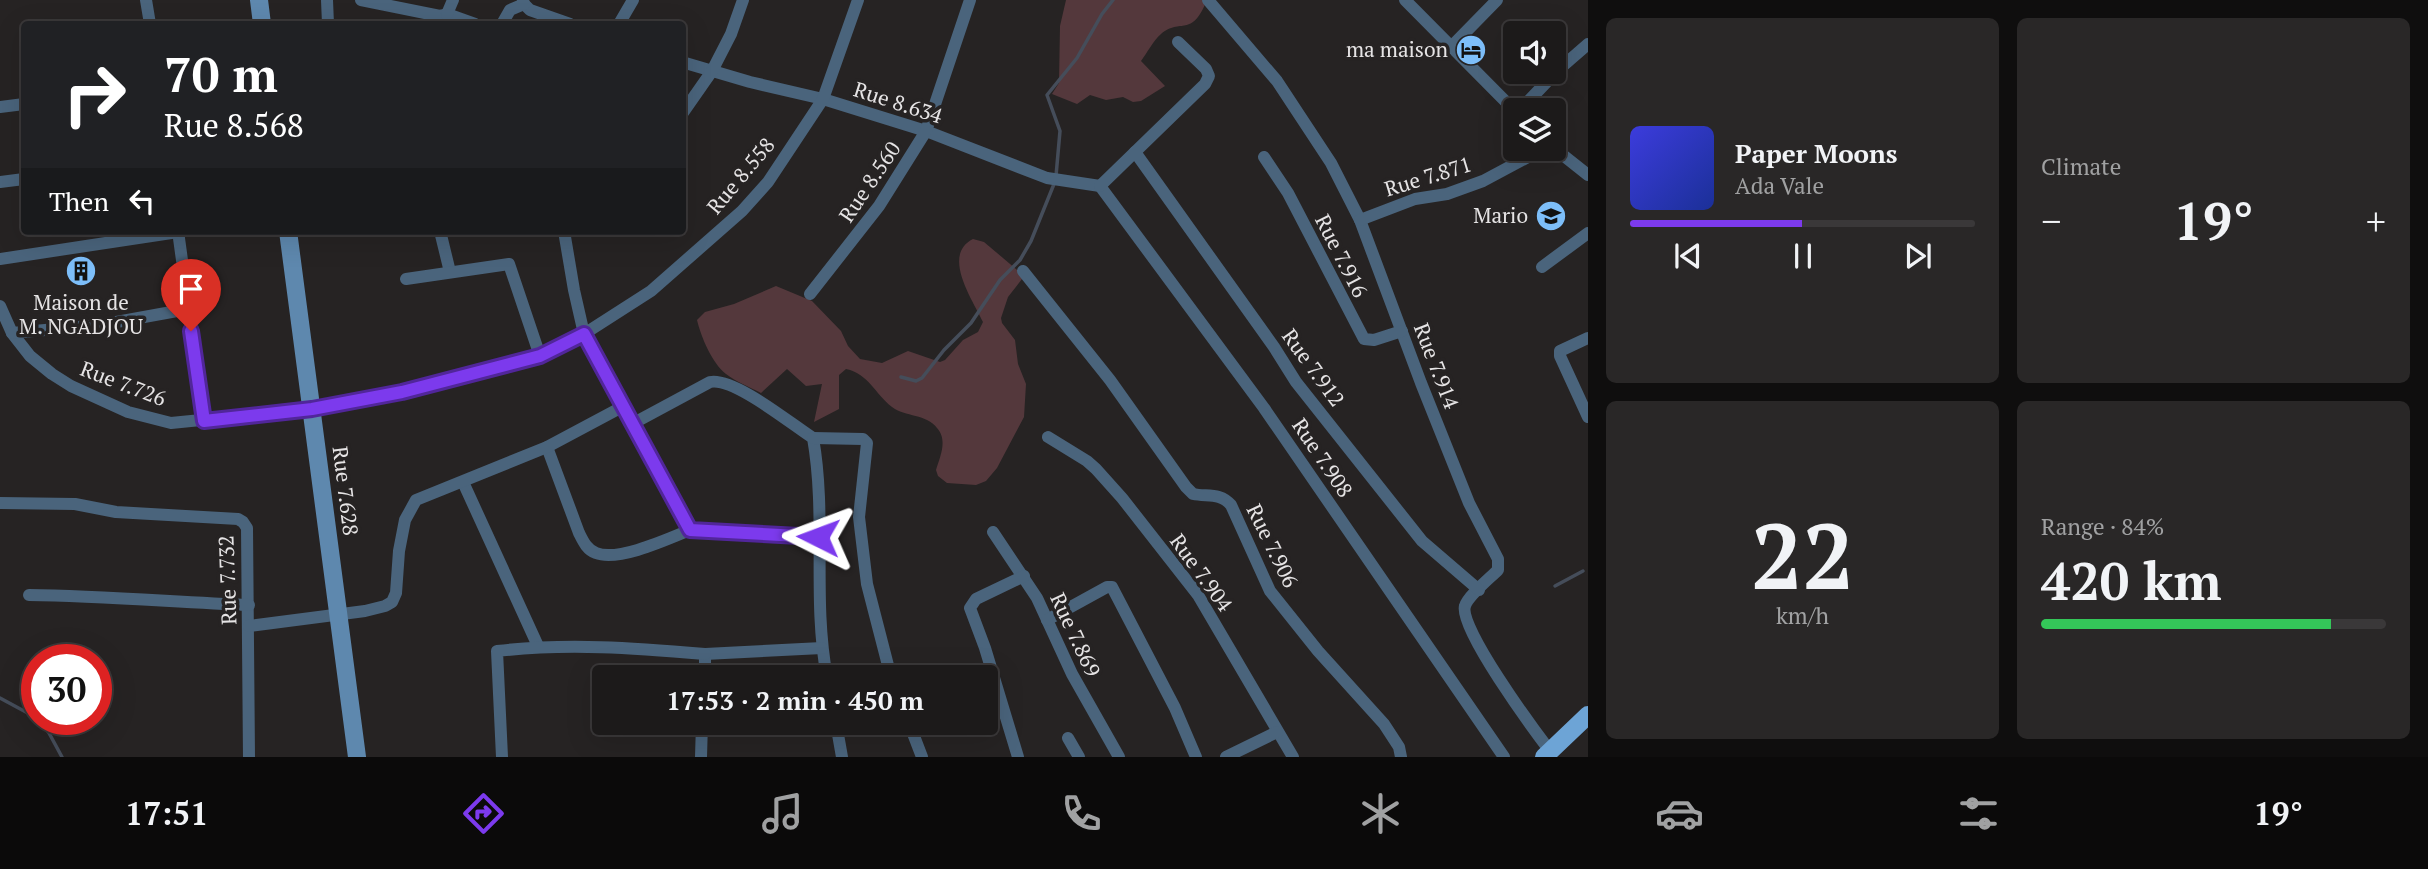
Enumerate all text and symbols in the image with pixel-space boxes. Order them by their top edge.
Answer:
map controls [1503,21,1566,161]
button: sound [1503,21,1566,84]
hotel icon: ma maison [1454,33,1488,67]
place label: ma maison [1346,35,1449,63]
text: 70 m [164,41,278,106]
icon: right [49,49,140,140]
street label: Rue 8.634 [850,75,947,130]
button: layers [1503,98,1566,161]
text: Rue 8.568 [164,104,304,146]
street label: Rue 8.558 [700,131,780,219]
street label: Rue 8.560 [832,136,906,227]
text: Paper Moons [1735,136,1898,170]
street label: Rue 7.871 [1381,150,1475,203]
text: Climate [2041,151,2121,182]
text: Ada Vale [1735,170,1824,201]
icon: left [123,182,161,220]
text: Then [49,184,109,218]
text: 19° [2173,186,2254,255]
text: − [2041,196,2061,246]
text: + [2366,196,2386,246]
school or university icon: Mario [1534,199,1568,233]
place label: Mario [1473,201,1528,229]
street label: Rue 7.916 [1309,209,1375,302]
icon: previous [1669,237,1707,275]
icon: pause [1784,237,1822,275]
icon: next [1899,237,1937,275]
building icon: Maison de M. NGADJOU [64,254,98,288]
pin [161,259,221,331]
icon: arrive [172,270,210,308]
place label: Maison de M. NGADJOU [19,288,143,340]
street label: Rue 7.914 [1408,319,1466,413]
street label: Rue 7.912 [1276,323,1351,412]
street label: Rue 7.726 [76,354,170,412]
street label: Rue 7.908 [1286,412,1359,502]
street label: Rue 7.628 [327,445,365,537]
text: 22 [1751,494,1854,615]
street label: Rue 7.906 [1241,499,1305,592]
position arrow [781,500,855,574]
text: Range · 84% [2041,511,2164,542]
street label: Rue 7.904 [1164,528,1240,618]
street label: Rue 7.732 [211,535,243,625]
text: 420 km [2041,546,2222,615]
street label: Rue 7.869 [1044,588,1108,681]
text: km/h [1776,600,1829,631]
speed limit sign: 30 [21,644,112,735]
text: 17:53 · 2 min · 450 m [666,683,924,717]
icon: directions [459,789,508,838]
icon: music [758,789,807,838]
icon: phone [1057,789,1106,838]
icon: climate [1356,789,1405,838]
icon: car [1655,789,1704,838]
icon: filters [1954,789,2003,838]
text: 17:51 [125,792,208,834]
text: 19° [2253,792,2303,834]

